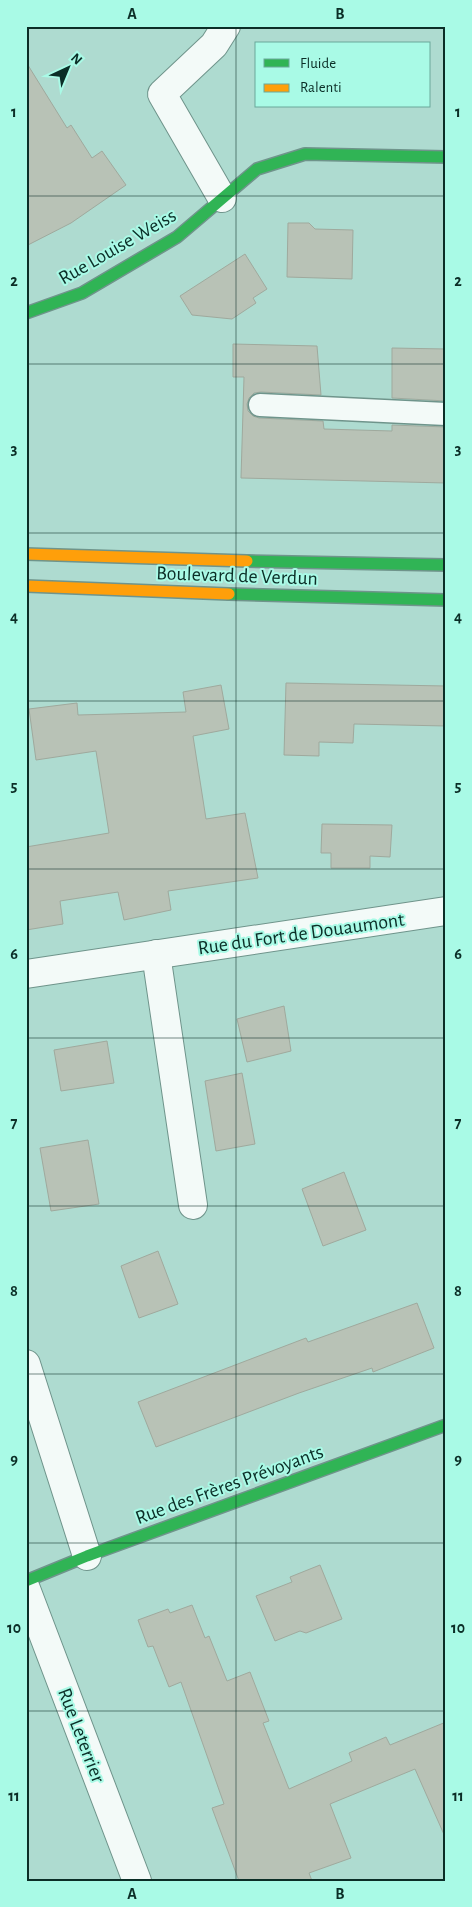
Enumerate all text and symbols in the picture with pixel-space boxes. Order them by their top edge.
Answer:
text: A [127,6,137,22]
text: B [335,6,345,22]
north arrow [42,42,92,92]
legend [255,42,430,108]
text: N [68,51,85,68]
text: Fluide [300,56,336,71]
text: Ralenti [300,80,342,95]
text: 1 [11,104,17,120]
text: 1 [455,104,461,120]
street label: Rue Louise Weiss [55,205,180,289]
text: 2 [10,273,18,289]
text: 2 [454,273,462,289]
text: 3 [11,441,18,457]
text: 3 [455,441,462,457]
street label: Boulevard de Verdun [156,563,318,589]
text: 4 [10,609,18,625]
text: 4 [454,609,462,625]
text: 5 [11,778,18,794]
text: 5 [455,778,462,794]
street label: Rue du Fort de Douaumont [197,910,406,958]
text: 6 [10,946,18,962]
text: 6 [454,946,462,962]
text: 7 [11,1115,18,1131]
text: 7 [455,1115,462,1131]
text: 8 [10,1283,18,1299]
text: 8 [454,1283,462,1299]
street label: Rue des Frères Prévoyants [133,1442,326,1528]
text: 9 [10,1451,18,1467]
text: 9 [454,1451,462,1467]
text: 10 [7,1620,21,1636]
text: 10 [451,1620,465,1636]
street label: Rue Leterrier [54,1685,108,1786]
text: 11 [8,1788,20,1804]
text: 11 [452,1788,464,1804]
text: A [127,1886,137,1902]
text: B [335,1886,345,1902]

